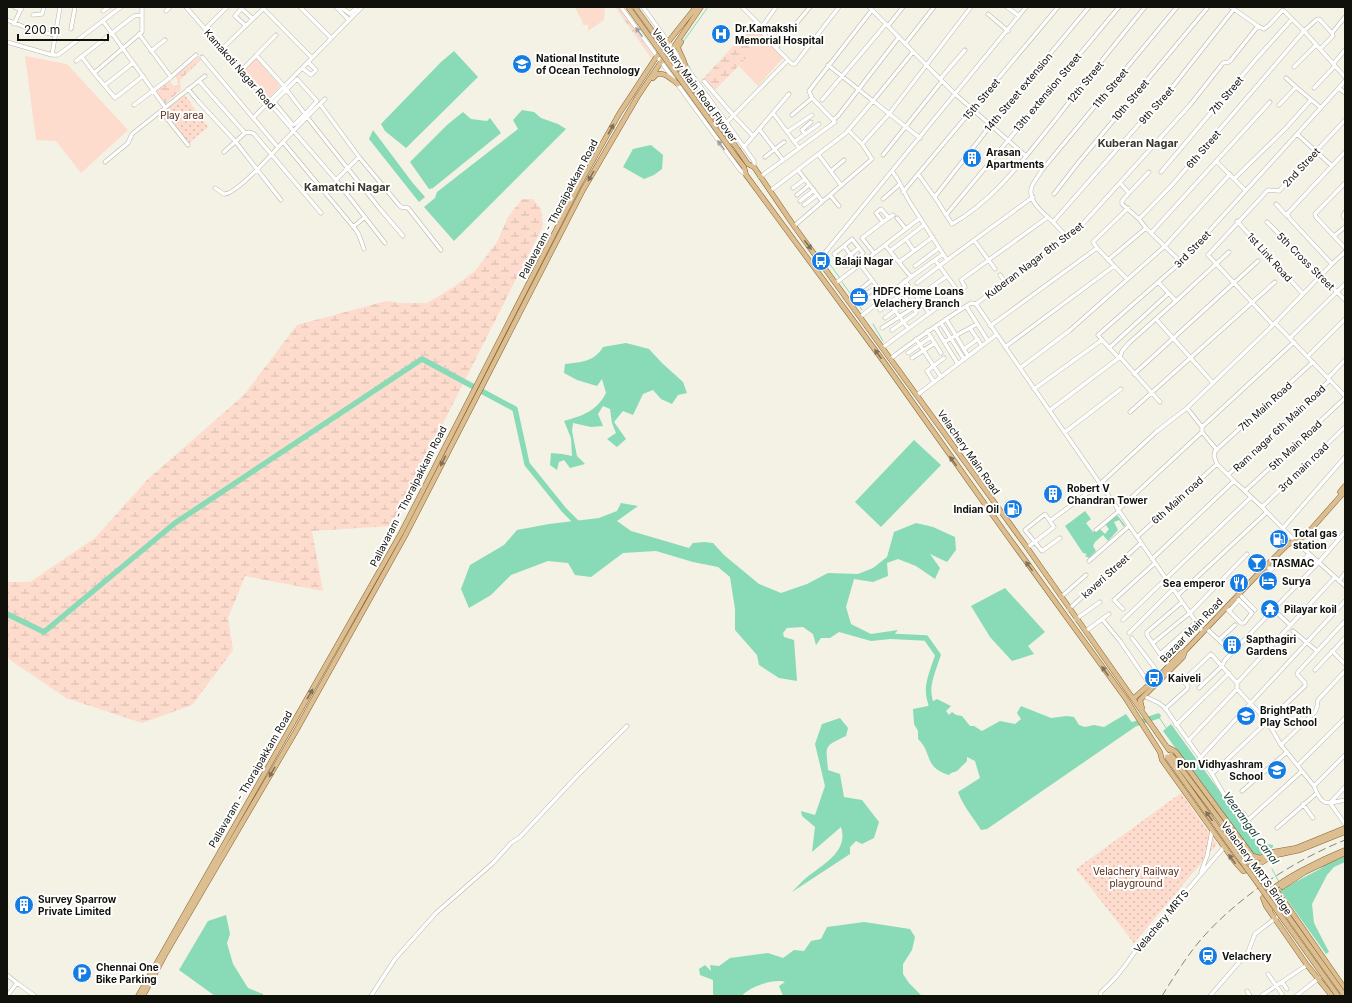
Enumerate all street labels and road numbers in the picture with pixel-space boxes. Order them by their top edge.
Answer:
street label: Velachery Main Road Flyover [650,26,740,144]
street label: Kamakoti Nagar Road [202,27,278,111]
street label: 14th Street extension [981,50,1055,134]
street label: 13th extension Street [1011,50,1084,134]
street label: 12th Street [1064,58,1106,105]
street label: 11th Street [1090,65,1131,110]
street label: 7th Street [1207,73,1246,116]
street label: 15th Street [960,75,1002,122]
street label: 10th Street [1109,76,1151,123]
street label: 9th Street [1136,83,1177,126]
street label: 6th Street [1183,127,1223,170]
street label: Pallavaram - Thoraipakkam Road [516,137,600,281]
street label: 2nd Street [1280,144,1323,189]
street label: Kuberan Nagar 8th Street [982,219,1086,301]
street label: 3rd Street [1171,227,1213,270]
street label: 1st Link Road [1245,230,1295,284]
street label: 5th Cross Street [1275,230,1338,293]
street label: 7th Main Road [1236,379,1294,433]
street label: Ram nagar 6th Main Road [1230,382,1328,474]
street label: Velachery Main Road [935,408,1003,496]
street label: 5th Main Road [1266,417,1324,473]
street label: Pallavaram - Thoraipakkam Road [367,424,449,568]
street label: 3rd main road [1275,440,1331,494]
street label: 6th Main road [1149,474,1205,526]
street label: kaveri Street [1079,551,1132,600]
street label: Bazaar Main Road [1157,595,1225,665]
street label: Pallavaram - Thoraipakkam Road [206,708,294,850]
street label: Velachery MRTS Bridge [1219,819,1295,917]
street label: Velachery MRTS [1131,887,1191,955]

